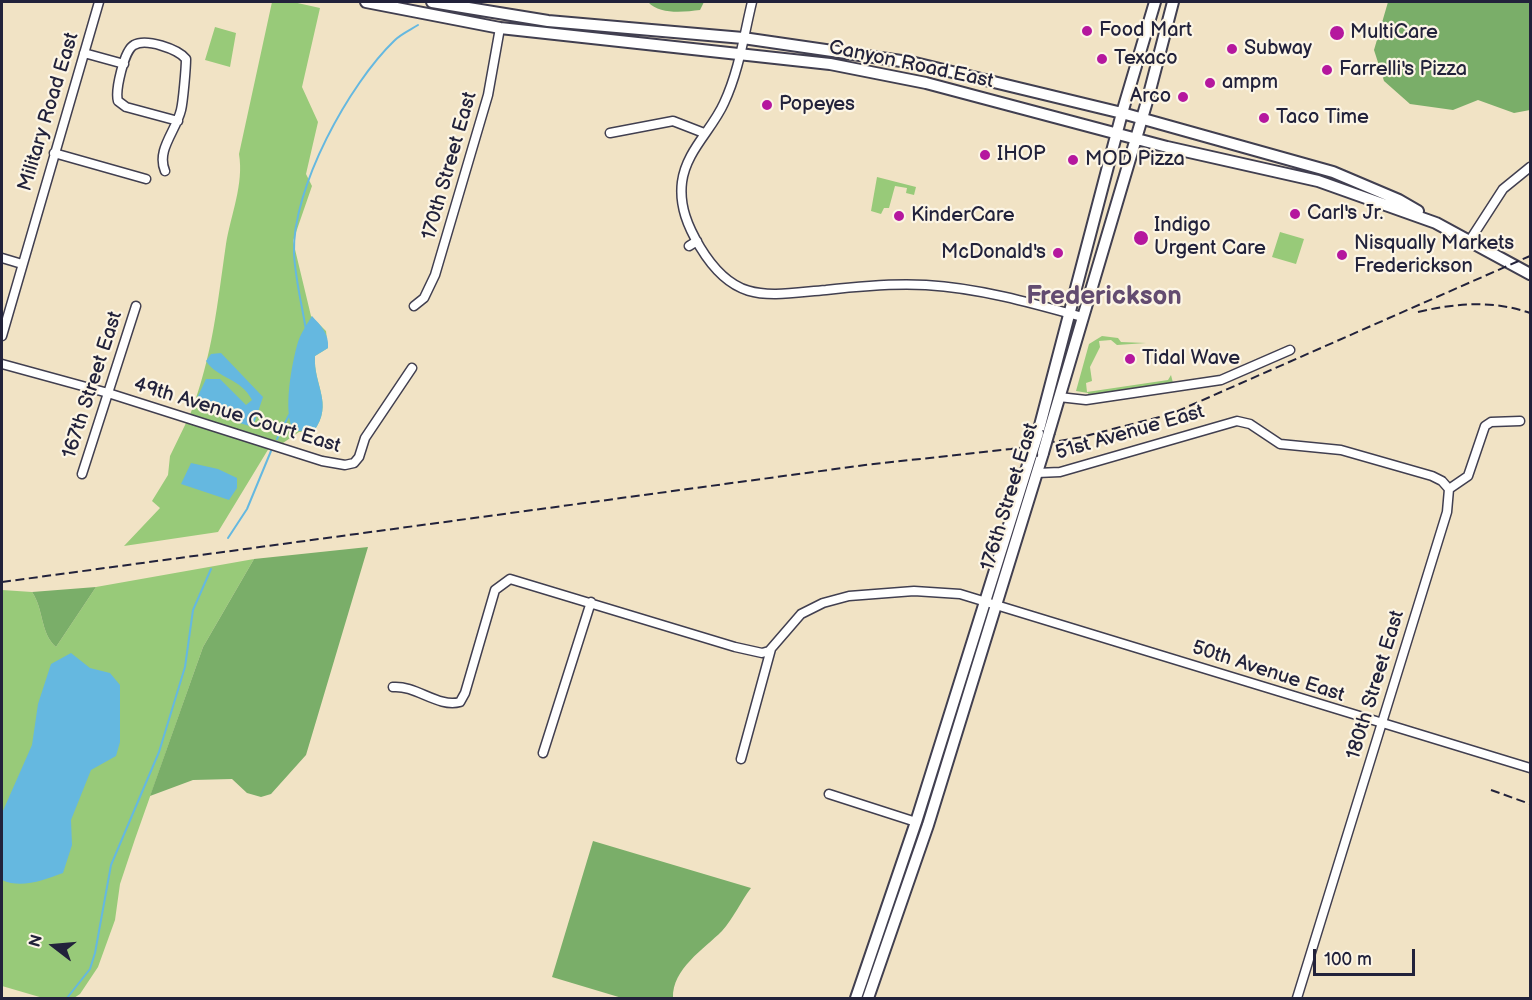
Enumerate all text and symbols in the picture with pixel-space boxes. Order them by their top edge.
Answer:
place label: Food Mart [1099,19,1192,43]
place label: MultiCare [1350,21,1438,45]
marker: Food Mart [1080,24,1094,38]
marker: MultiCare [1328,24,1346,42]
street label: Military Road East [13,30,85,194]
street label: Canyon Road East [827,36,995,94]
place label: Subway [1244,37,1312,61]
marker: Subway [1225,42,1239,56]
place label: Texaco [1114,47,1178,71]
marker: Texaco [1095,52,1109,66]
place label: Farrelli's Pizza [1339,58,1467,82]
marker: Farrelli's Pizza [1320,63,1334,77]
place label: ampm [1222,71,1278,95]
marker: ampm [1203,76,1217,90]
place label: Arco [1130,85,1171,109]
street label: 170th Street East [417,89,483,243]
marker: Arco [1176,90,1190,104]
place label: Popeyes [779,93,855,117]
marker: Popeyes [760,98,774,112]
place label: Taco Time [1276,106,1369,130]
marker: Taco Time [1257,111,1271,125]
place label: IHOP [997,143,1046,167]
marker: IHOP [978,148,992,162]
place label: MOD Pizza [1085,148,1185,172]
marker: MOD Pizza [1066,153,1080,167]
place label: Carl's Jr. [1307,202,1383,226]
place label: KinderCare [911,204,1015,228]
marker: Carl's Jr. [1288,207,1302,221]
marker: KinderCare [892,209,906,223]
place label: Indigo Urgent Care [1154,214,1266,261]
marker: Indigo Urgent Care [1132,229,1150,247]
place label: Nisqually Markets Frederickson [1354,232,1514,279]
place label: McDonald's [941,241,1046,265]
marker: McDonald's [1051,246,1065,260]
marker: Nisqually Markets Frederickson [1335,248,1349,262]
district label: Frederickson [1026,281,1182,313]
street label: 167th Street East [58,308,128,462]
place label: Tidal Wave [1142,347,1240,371]
marker: Tidal Wave [1123,352,1137,366]
street label: 49th Avenue Court East [131,373,343,459]
street label: 51st Avenue East [1053,400,1207,466]
street label: 176th Street East [976,420,1044,574]
street label: 180th Street East [1342,608,1410,762]
street label: 50th Avenue East [1189,636,1347,708]
north arrow [24,916,84,976]
text: N [25,932,47,949]
scale bar [1316,937,1418,975]
text: 100 m [1324,949,1372,970]

